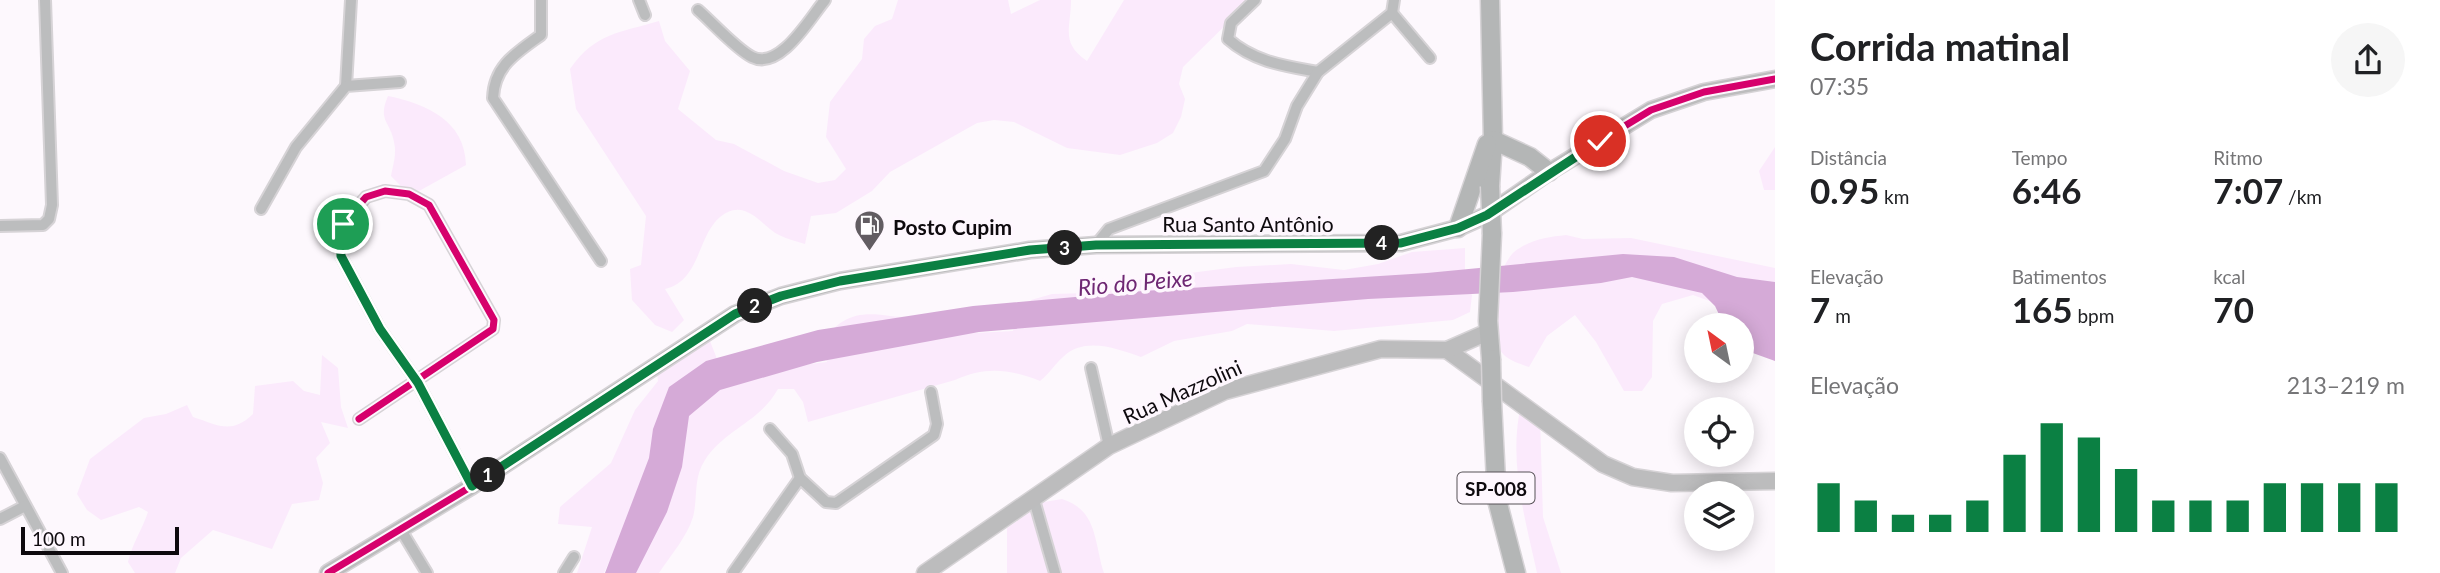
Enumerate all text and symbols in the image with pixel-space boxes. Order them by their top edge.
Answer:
text: Corrida matinal [1810,23,2070,69]
button: share [2331,23,2405,97]
text: 07:35 [1810,72,1869,100]
pin [1570,111,1630,171]
icon: check [1581,122,1619,160]
text: Distância [1810,146,1887,169]
text: Tempo [2012,146,2068,169]
text: Ritmo [2213,146,2263,169]
text: 0.95 [1810,169,1879,211]
text: 6:46 [2012,169,2082,211]
text: 7:07 [2213,169,2283,211]
text: km [1879,185,1909,208]
text: /km [2283,185,2322,208]
pin [313,194,373,254]
icon: arrive [324,205,362,243]
fuel station icon: Posto Cupim [853,209,887,253]
street label: Rua Santo Antônio [1162,211,1334,236]
place label: Posto Cupim [893,214,1012,239]
pin: 4 [1364,226,1400,260]
pin: 3 [1048,230,1082,266]
text: 4 [1376,231,1387,254]
text: 3 [1059,236,1070,259]
water label: Rio do Peixe [1076,263,1194,301]
text: Elevação [1810,265,1884,288]
text: Batimentos [2012,265,2107,288]
text: kcal [2213,265,2245,288]
pin: 2 [738,288,772,324]
text: 7 [1810,288,1830,330]
text: 165 [2012,288,2073,330]
text: 70 [2213,288,2254,330]
text: 2 [749,294,760,317]
text: m [1830,304,1851,327]
text: bpm [2073,304,2114,327]
north arrow [1684,313,1754,383]
map controls [1684,313,1754,551]
street label: Rua Mazzolini [1119,354,1245,428]
text: Elevação [1810,371,1899,399]
text: 213–219 m [2287,371,2405,399]
button: locate [1684,397,1754,467]
pin: 1 [470,458,505,492]
text: 1 [482,463,493,486]
road number: SP-008 [1458,472,1534,503]
button: layers [1684,481,1754,551]
scale bar [21,524,178,556]
text: 100 m [32,527,86,550]

